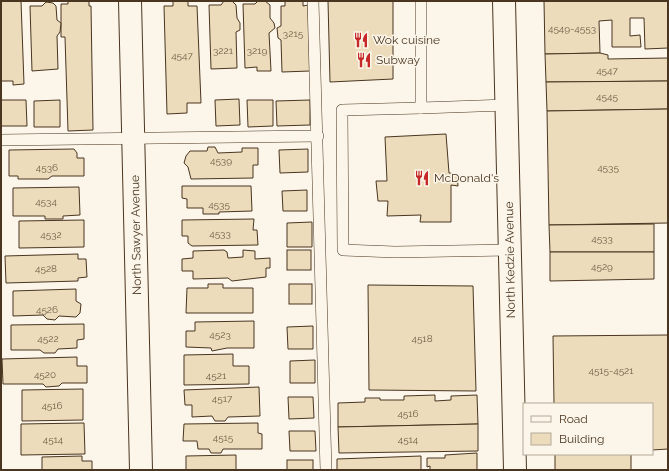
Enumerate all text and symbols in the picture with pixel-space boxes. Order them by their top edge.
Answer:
house number: 4549-4553 [548,23,596,34]
house number: 3215 [283,28,304,39]
restaurant icon: Wok cuisine [352,31,370,49]
place label: Wok cuisine [373,33,440,47]
house number: 3221 [213,45,234,56]
house number: 3219 [247,45,267,56]
house number: 4547 [171,50,193,61]
restaurant icon: Subway [355,51,373,69]
place label: Subway [376,53,421,67]
house number: 4547 [596,65,618,76]
house number: 4545 [596,91,618,102]
house number: 4539 [210,155,232,166]
house number: 4536 [36,162,58,173]
house number: 4535 [597,162,619,173]
restaurant icon: McDonald's [413,169,431,187]
place label: McDonald's [434,171,499,185]
street label: North Sawyer Avenue [128,175,144,295]
house number: 4534 [35,196,57,207]
house number: 4535 [208,199,230,210]
street label: North Kedzie Avenue [502,201,518,319]
house number: 4533 [209,228,231,239]
house number: 4532 [40,229,62,240]
house number: 4533 [591,233,613,244]
house number: 4529 [591,261,613,272]
house number: 4528 [35,263,57,274]
house number: 4526 [36,304,58,315]
house number: 4523 [209,329,231,340]
house number: 4522 [37,333,59,344]
house number: 4518 [411,333,433,344]
house number: 4515-4521 [588,365,634,376]
house number: 4520 [34,369,56,380]
house number: 4521 [206,370,227,381]
house number: 4517 [212,393,233,404]
house number: 4516 [41,400,63,411]
legend [523,403,653,455]
house number: 4516 [397,408,419,419]
text: Road [559,412,588,426]
house number: 4515 [213,432,234,443]
text: Building [559,432,605,446]
house number: 4514 [43,434,64,445]
house number: 4514 [398,434,419,445]

